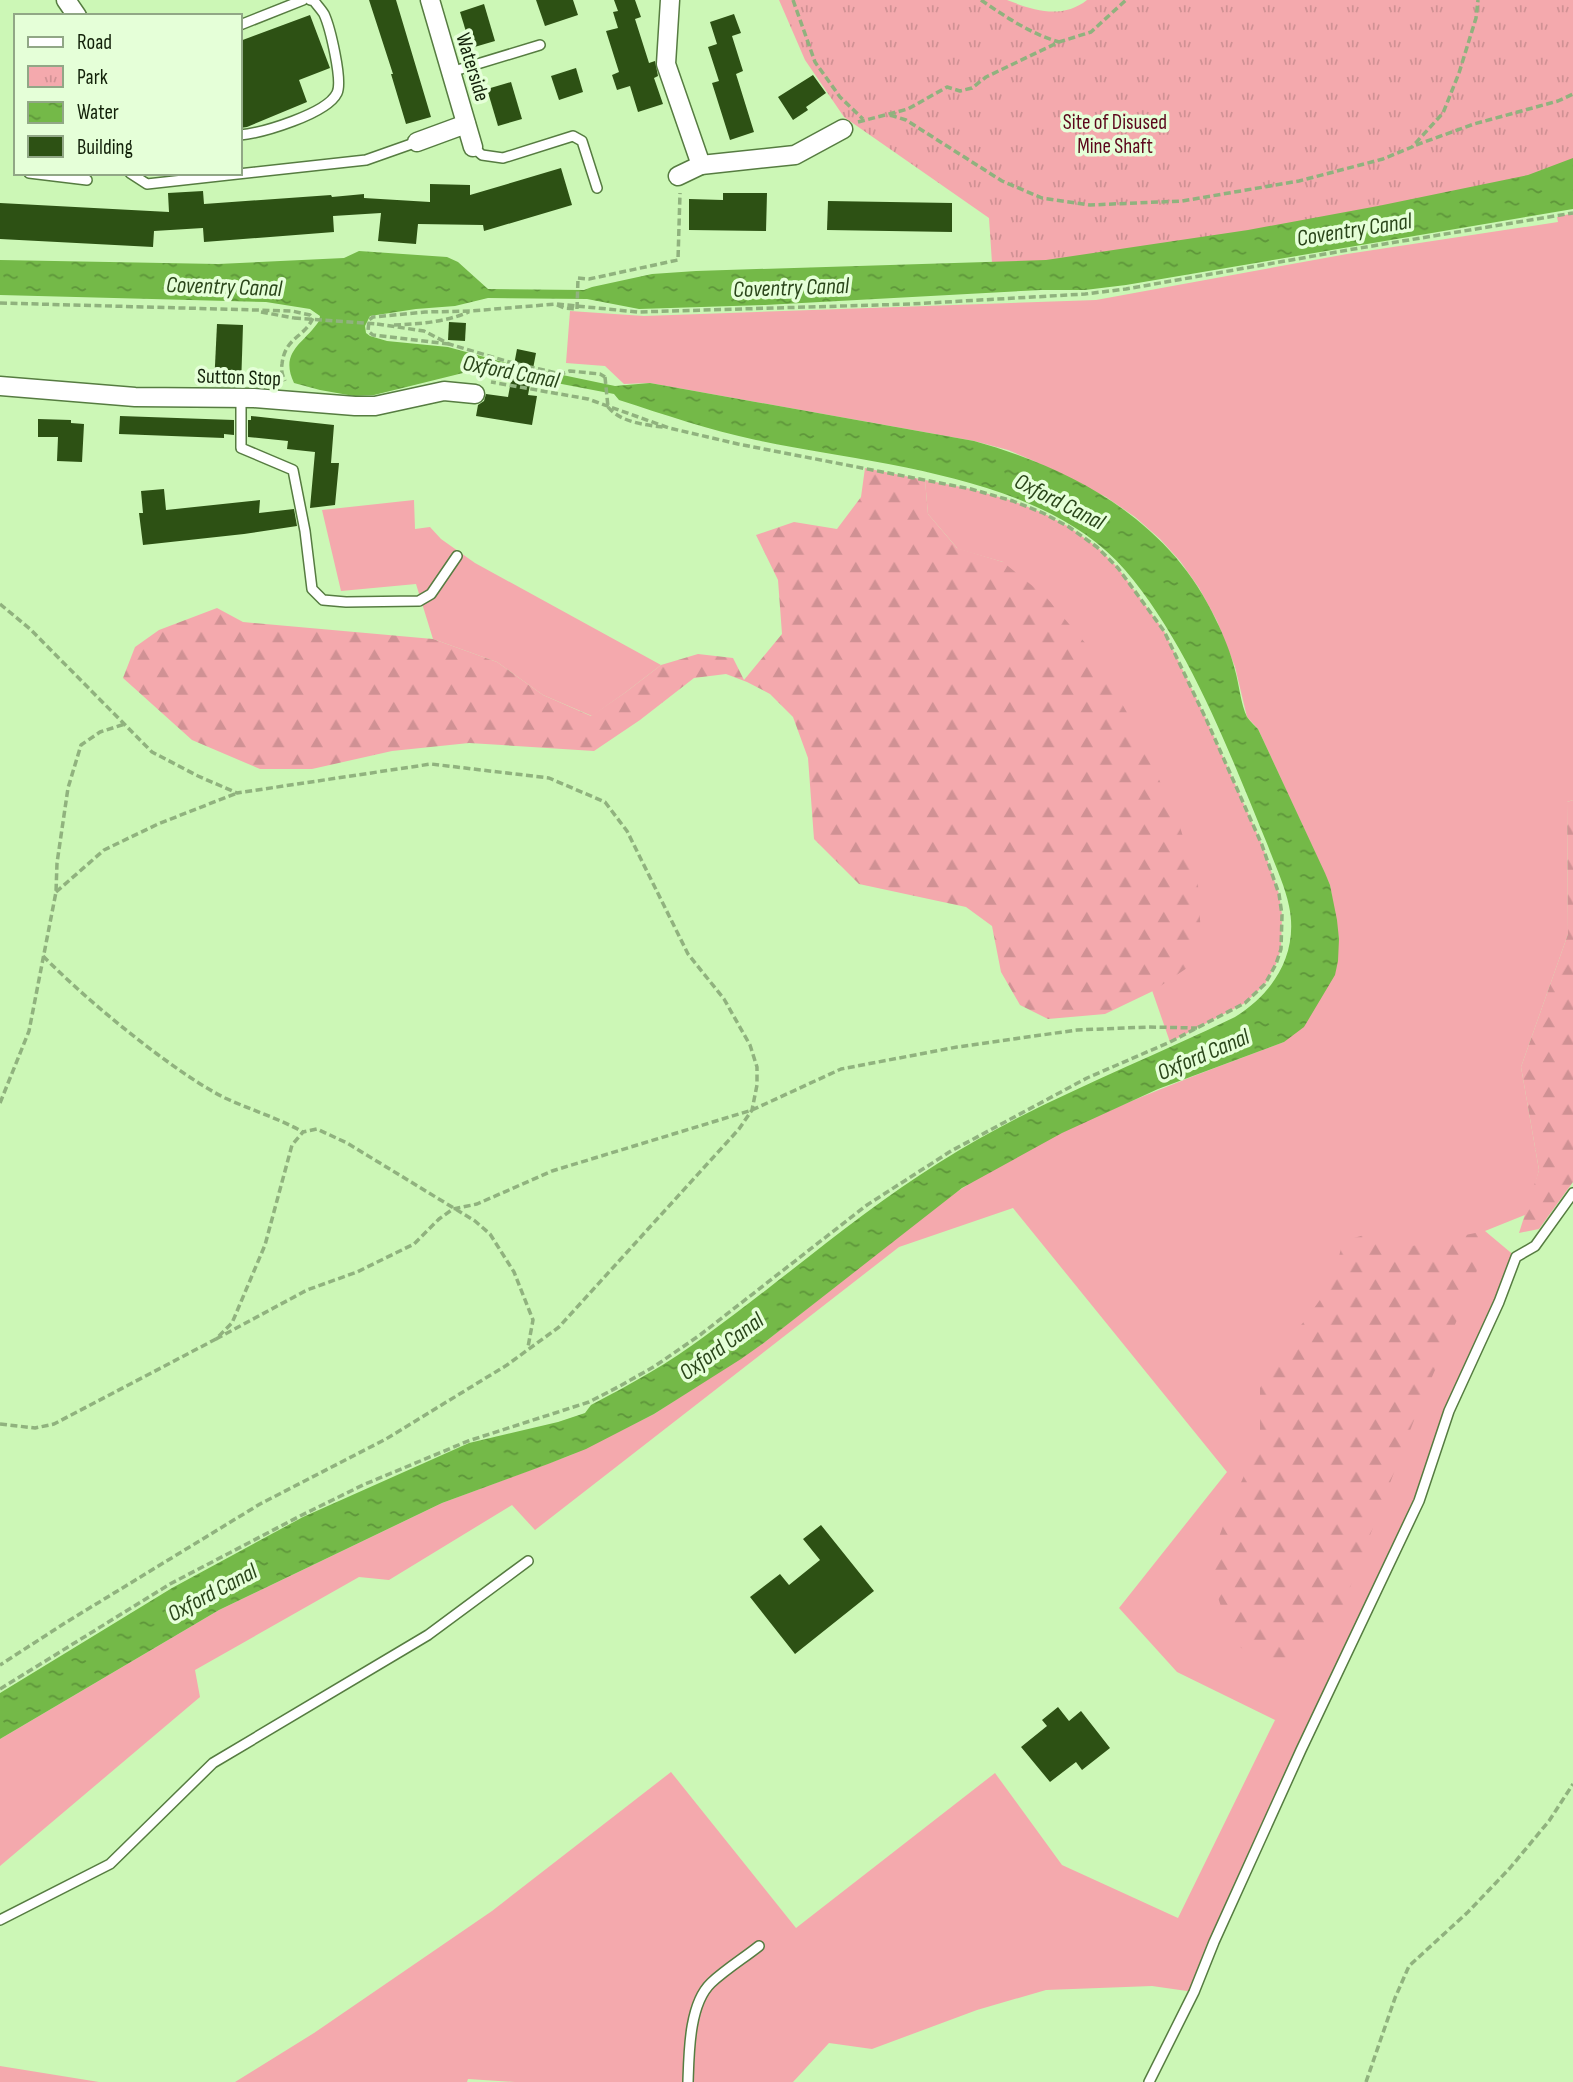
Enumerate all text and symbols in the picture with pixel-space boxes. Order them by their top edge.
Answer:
legend [14,14,242,175]
text: Road [77,30,112,55]
street label: Waterside [450,30,495,104]
text: Park [77,65,108,90]
text: Water [77,100,119,125]
park label: Site of Disused Mine Shaft [1063,110,1167,159]
text: Building [77,135,133,160]
water label: Coventry Canal [1295,207,1414,253]
water label: Coventry Canal [165,271,283,303]
water label: Coventry Canal [733,272,850,304]
water label: Oxford Canal [460,349,562,395]
street label: Sutton Stop [197,364,281,391]
water label: Oxford Canal [1010,467,1110,537]
water label: Oxford Canal [1153,1023,1254,1087]
water label: Oxford Canal [674,1306,770,1387]
water label: Oxford Canal [163,1557,263,1628]

